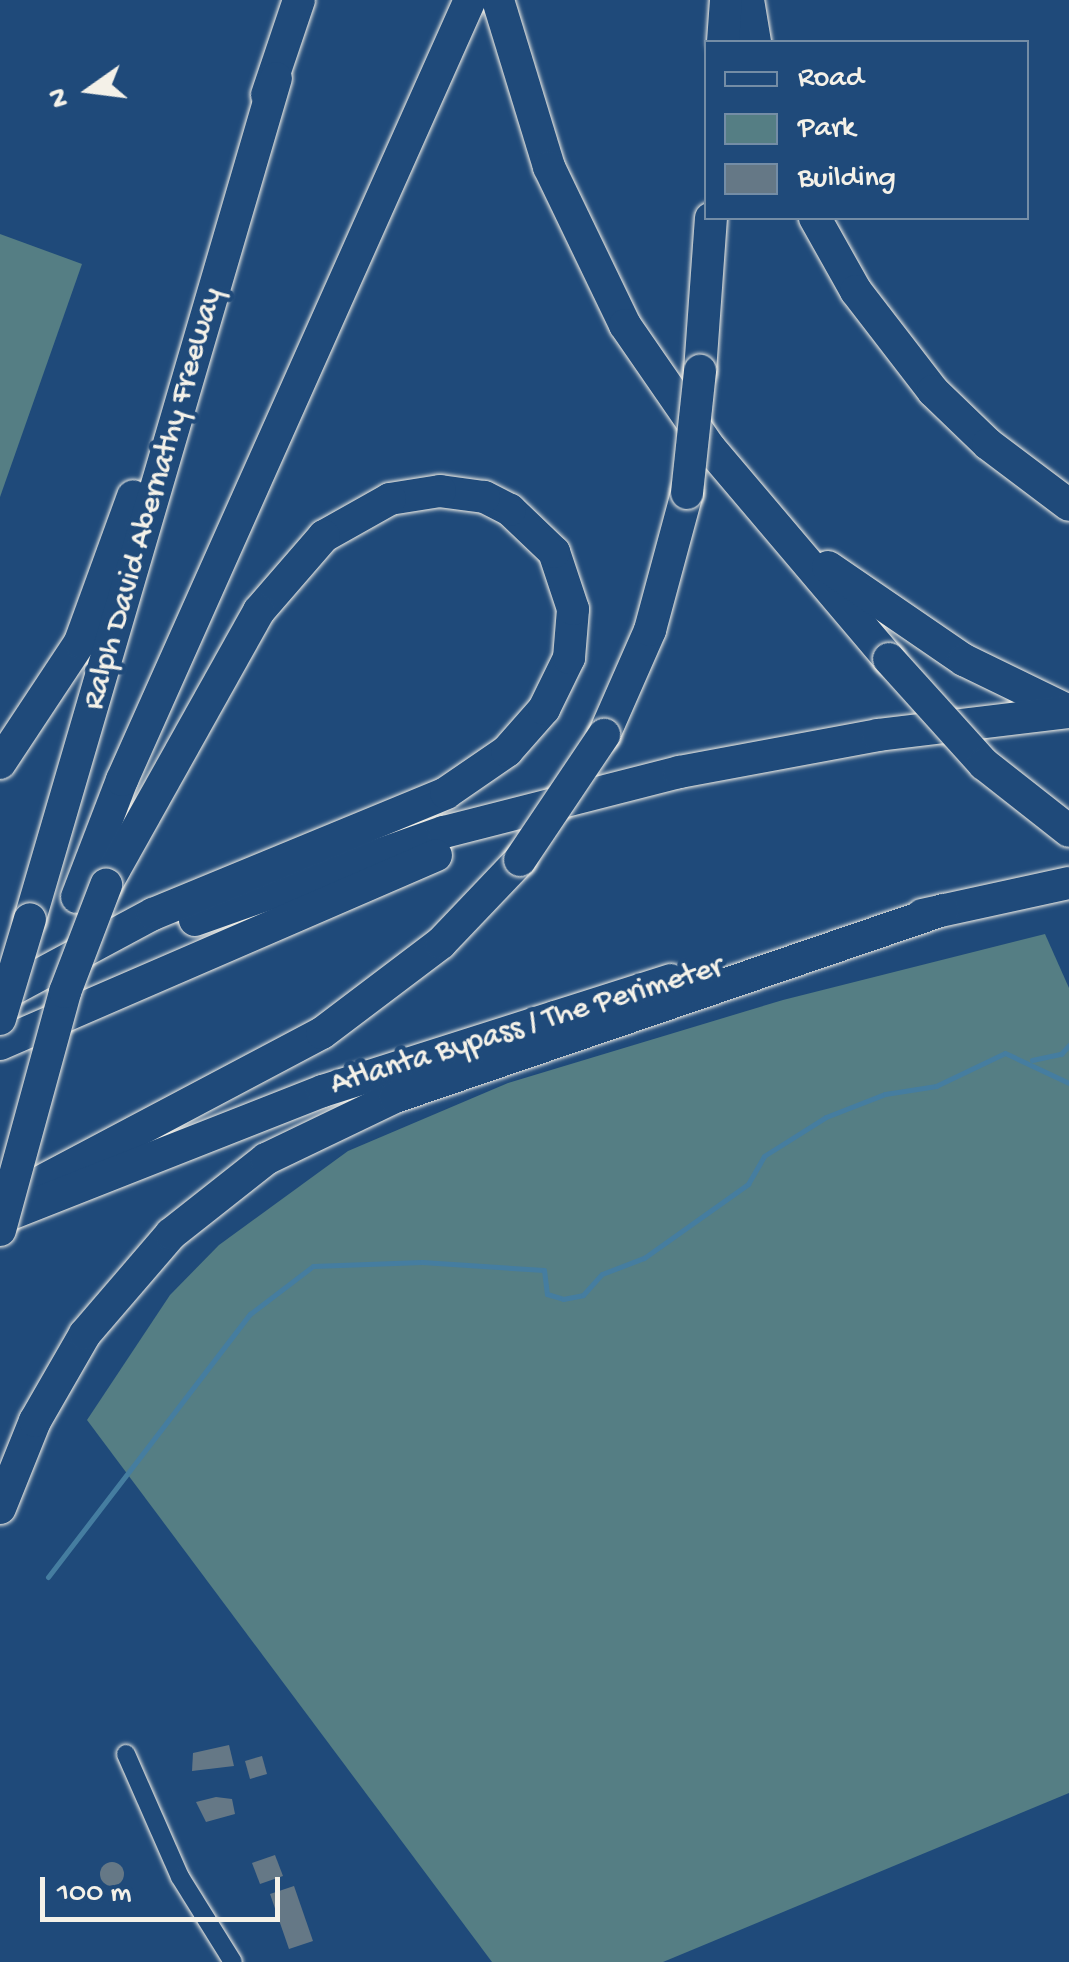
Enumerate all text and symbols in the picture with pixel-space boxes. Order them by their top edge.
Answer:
north arrow [40,40,140,140]
legend [704,40,1029,220]
text: Road [798,62,864,97]
text: N [42,85,79,110]
text: Park [798,112,855,147]
text: Building [798,162,896,197]
street label: Ralph David Abernathy Freeway [75,284,233,714]
street label: Atlanta Bypass / The Perimeter [326,949,728,1105]
scale bar [45,1857,285,1919]
text: 100 m [57,1877,132,1912]

